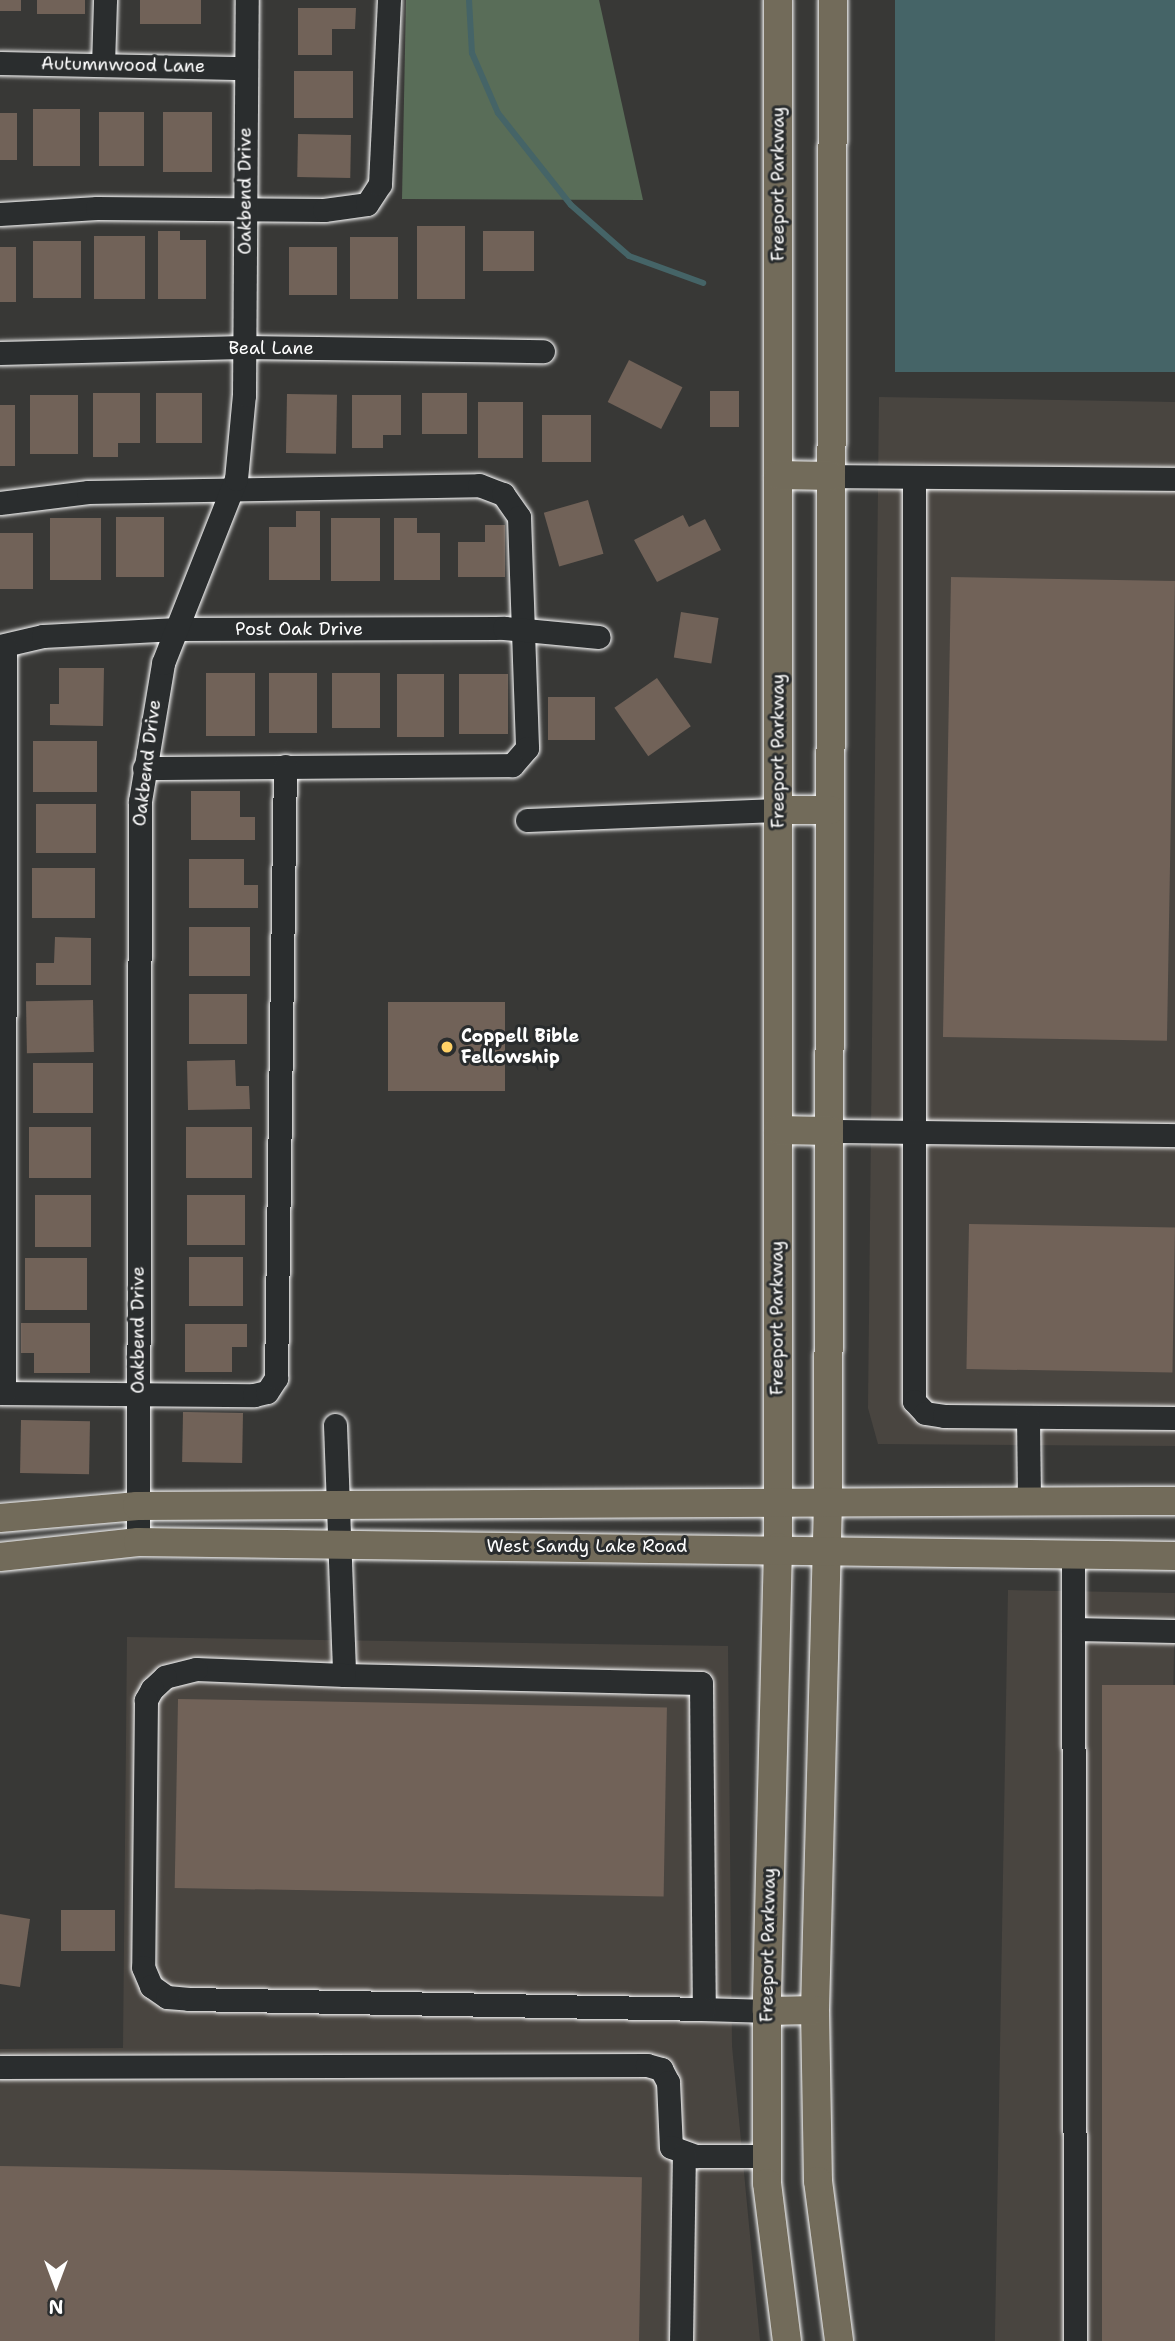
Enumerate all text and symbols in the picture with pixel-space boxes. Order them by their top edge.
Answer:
street label: Autumnwood Lane [41,53,205,77]
street label: Freeport Parkway [767,107,789,261]
street label: Oakbend Drive [234,127,256,255]
street label: Beal Lane [228,337,314,359]
street label: Post Oak Drive [235,618,363,640]
street label: Freeport Parkway [767,674,789,828]
street label: Oakbend Drive [129,698,165,828]
place label: Coppell Bible Fellowship [461,1026,579,1068]
marker: Coppell Bible Fellowship [439,1039,455,1055]
street label: Freeport Parkway [766,1241,788,1395]
street label: Oakbend Drive [127,1266,149,1394]
street label: West Sandy Lake Road [487,1535,687,1557]
street label: Freeport Parkway [756,1867,780,2023]
north arrow [21,2250,91,2320]
text: N [48,2294,64,2319]

